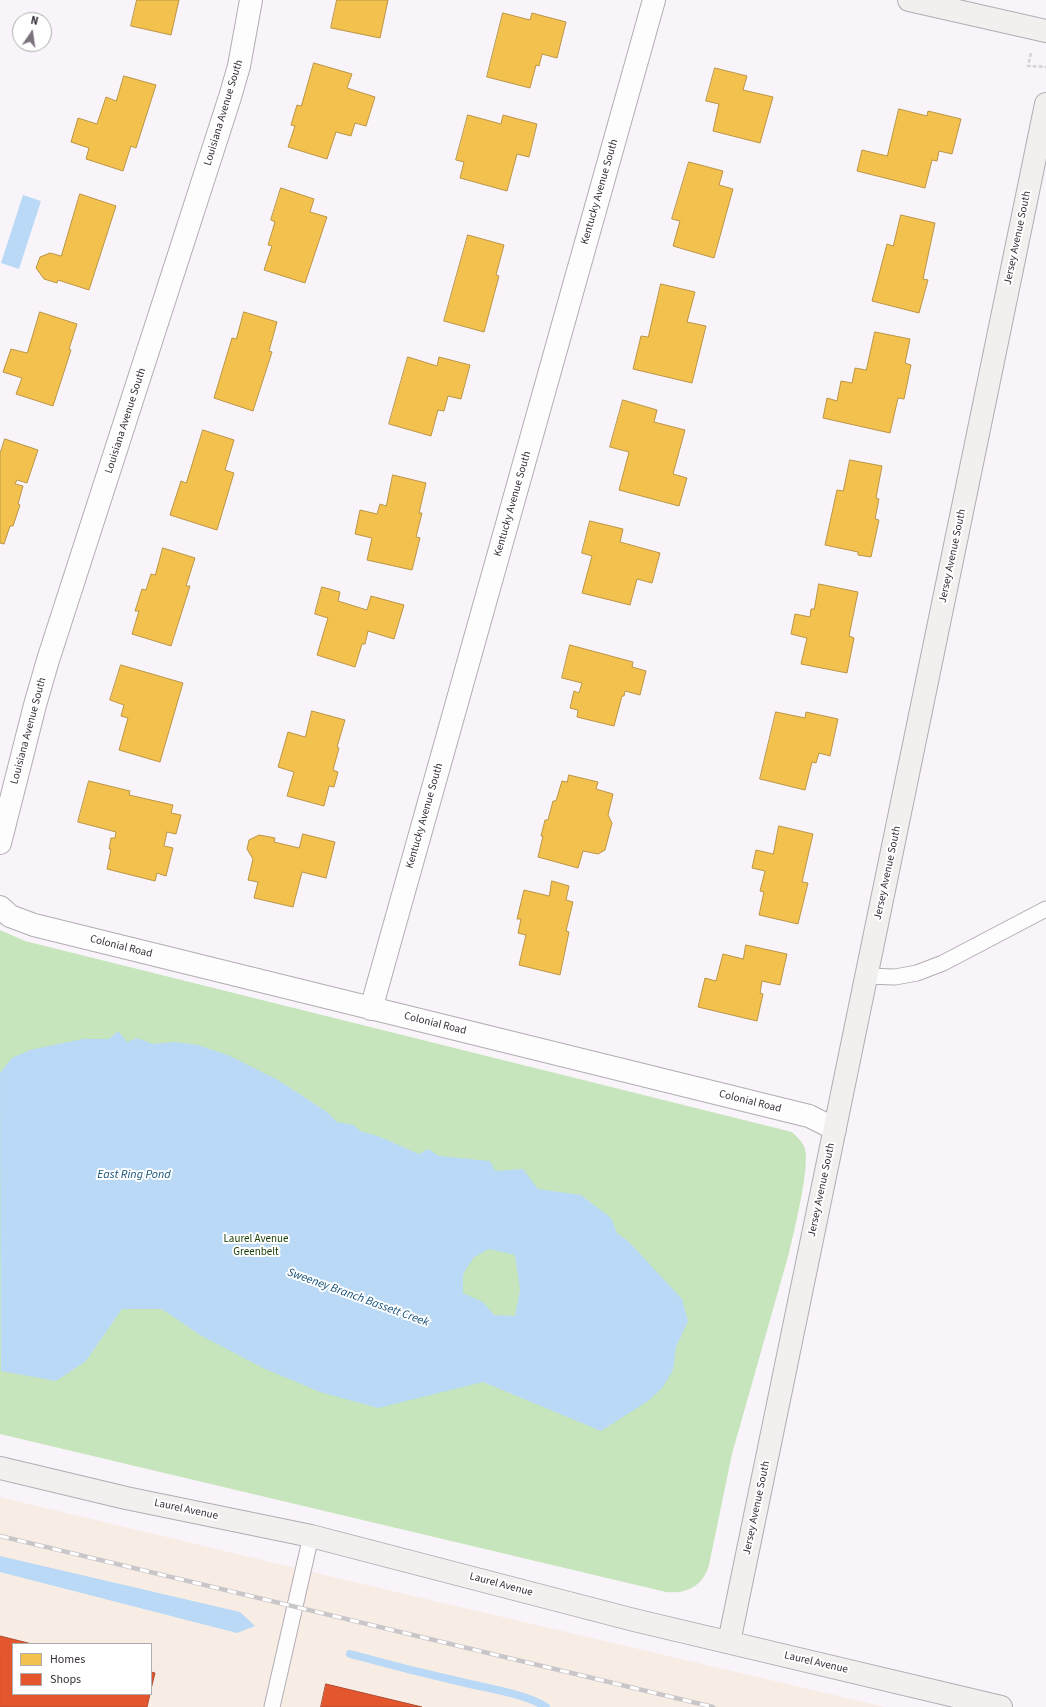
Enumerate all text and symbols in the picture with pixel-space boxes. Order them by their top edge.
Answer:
north arrow [12,12,52,52]
text: N [29,13,40,29]
street label: Louisiana Avenue South [202,58,246,168]
street label: Kentucky Avenue South [579,138,621,246]
street label: Jersey Avenue South [1002,190,1034,286]
street label: Louisiana Avenue South [103,367,149,475]
street label: Kentucky Avenue South [492,450,534,558]
street label: Jersey Avenue South [937,508,969,604]
street label: Louisiana Avenue South [8,676,50,786]
street label: Kentucky Avenue South [404,762,446,870]
street label: Jersey Avenue South [872,825,904,921]
street label: Colonial Road [88,933,154,961]
street label: Colonial Road [402,1010,468,1038]
street label: Colonial Road [717,1088,783,1116]
street label: Jersey Avenue South [806,1142,838,1238]
water label: East Ring Pond [97,1168,171,1182]
park label: Laurel Avenue Greenbelt [224,1233,288,1259]
water label: Sweeney Branch Bassett Creek [285,1266,431,1330]
street label: Jersey Avenue South [741,1460,773,1556]
street label: Laurel Avenue [153,1497,219,1523]
street label: Laurel Avenue [468,1570,534,1600]
legend [12,1643,152,1695]
street label: Laurel Avenue [783,1649,849,1677]
text: Homes [50,1651,85,1668]
text: Shops [50,1671,81,1688]

